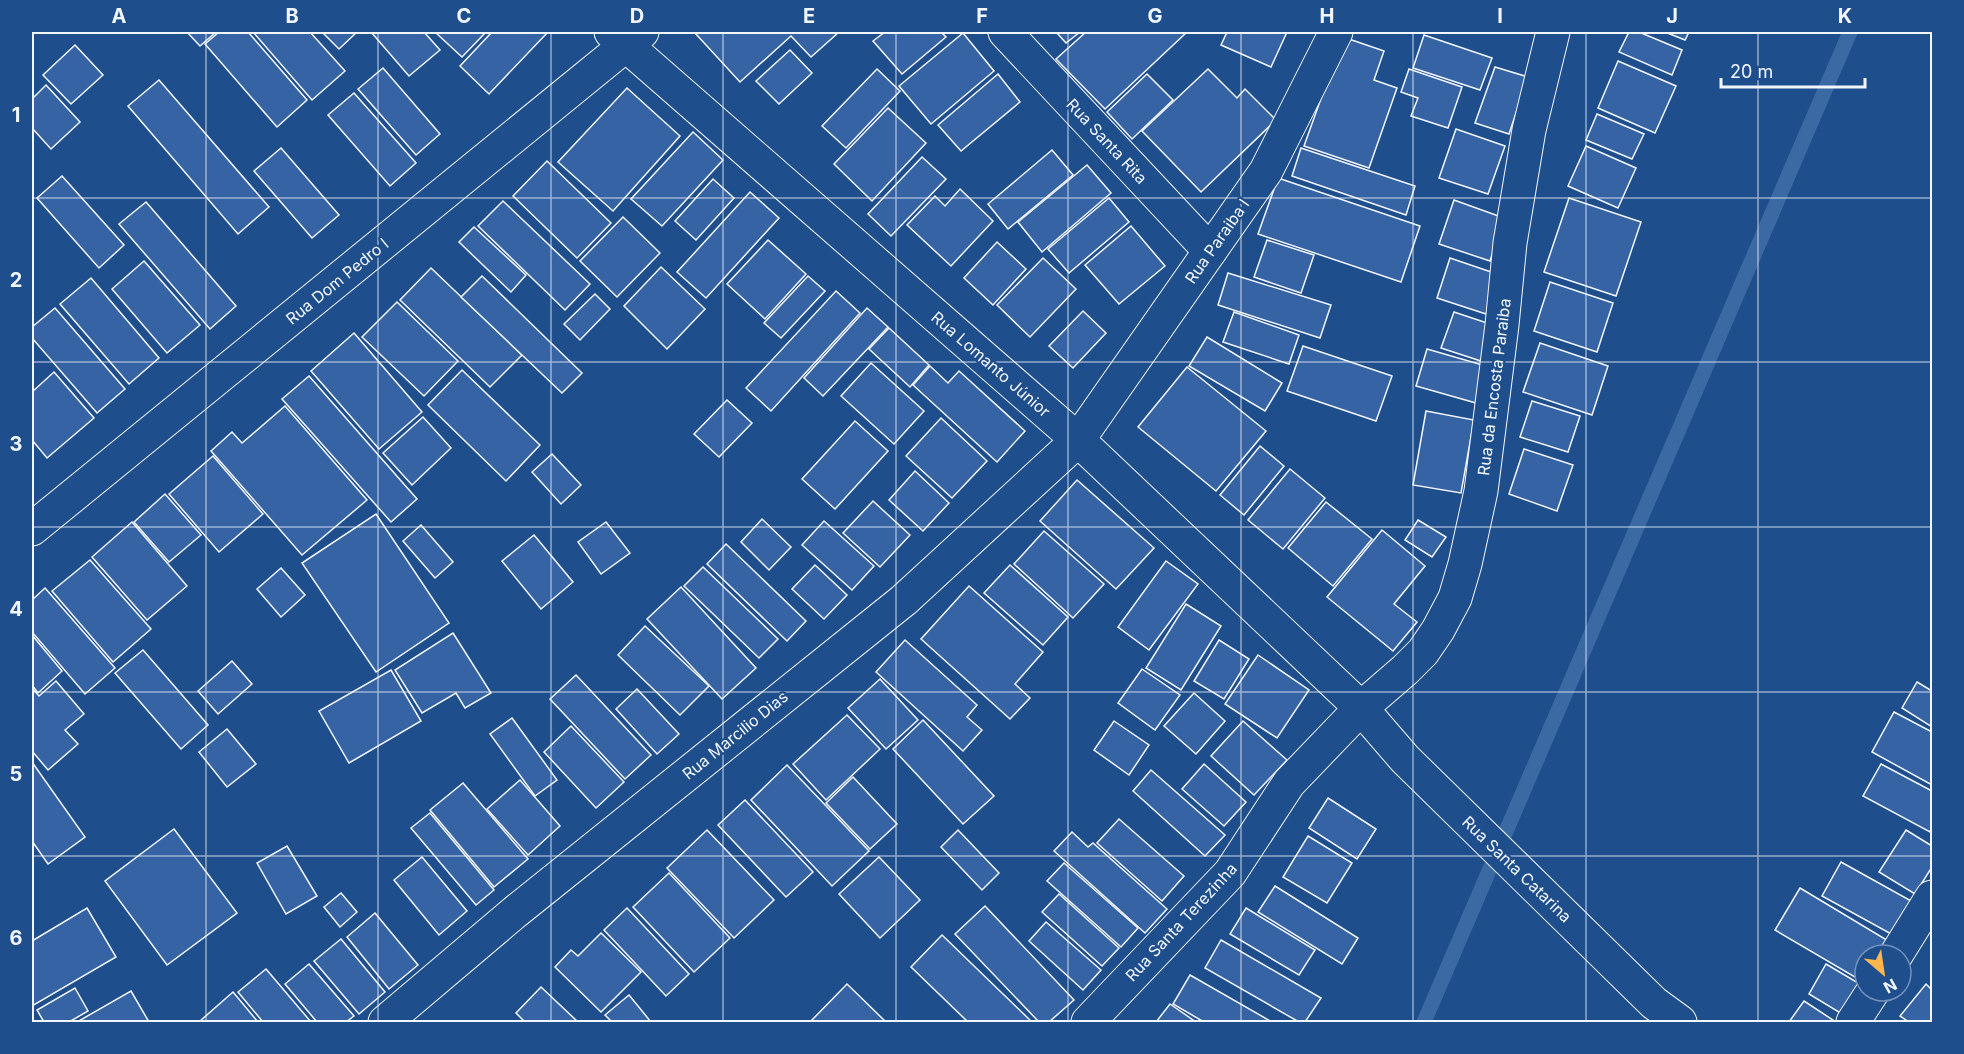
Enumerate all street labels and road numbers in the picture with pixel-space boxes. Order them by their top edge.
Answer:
street label: Rua Santa Rita [1062,94,1152,188]
street label: Rua Paraiba I [1180,195,1254,287]
street label: Rua Dom Pedro I [282,233,392,329]
street label: Rua da Encosta Paraiba [1473,297,1515,477]
street label: Rua Lomanto Júnior [927,307,1055,421]
street label: Rua Marcilio Dias [678,686,792,784]
street label: Rua Santa Catarina [1458,812,1576,926]
street label: Rua Santa Terezinha [1121,859,1241,985]

